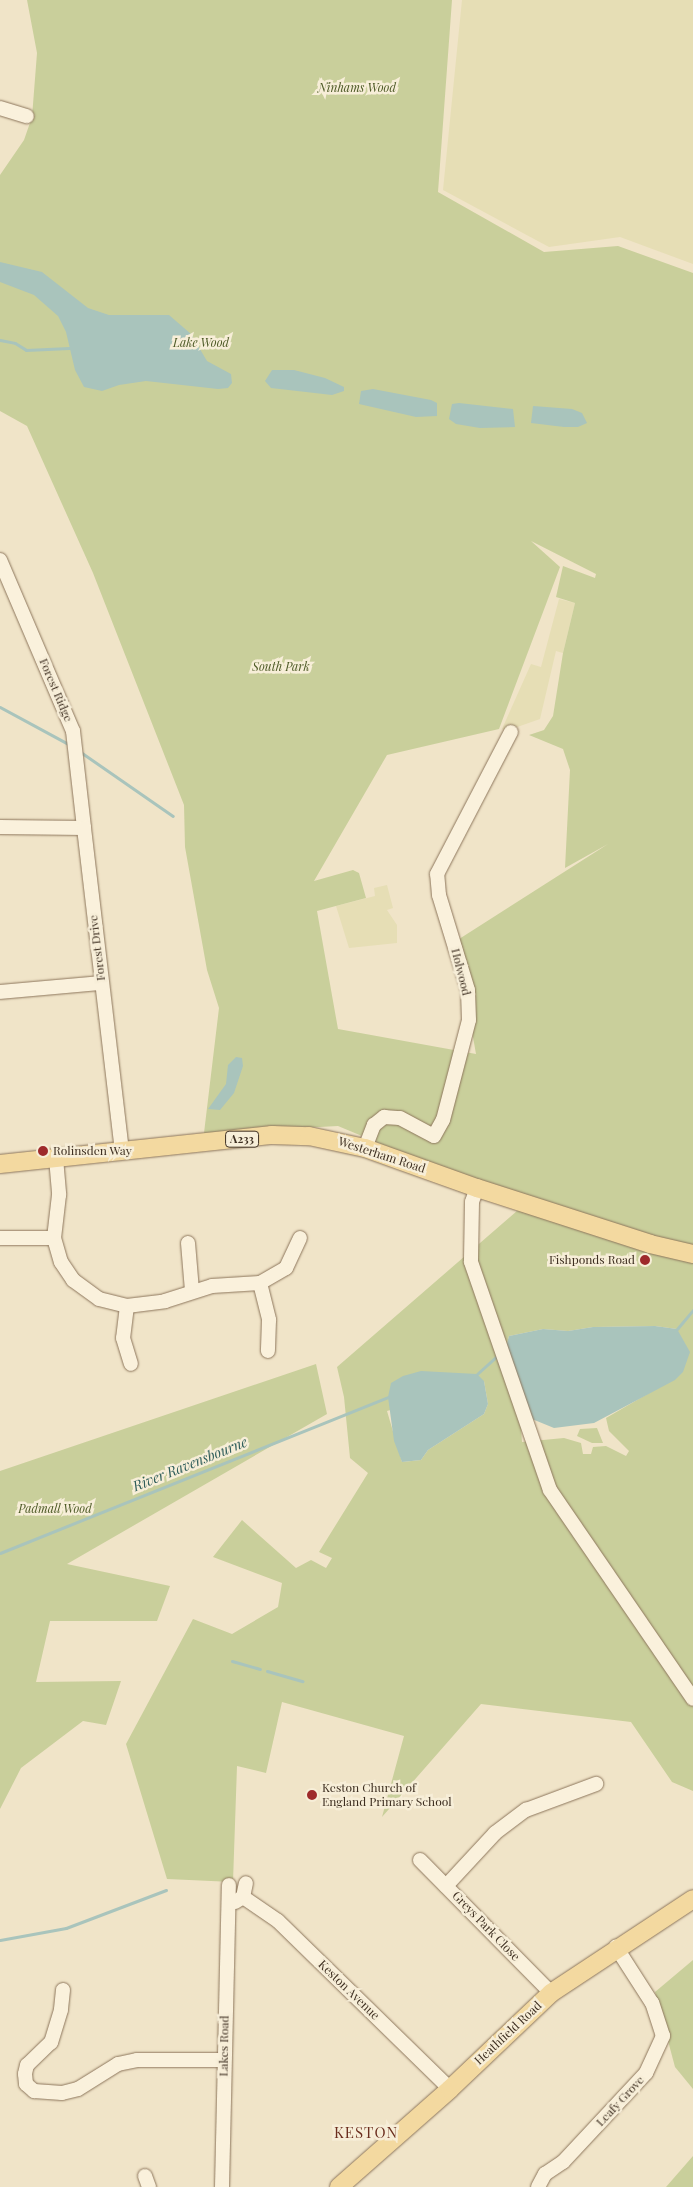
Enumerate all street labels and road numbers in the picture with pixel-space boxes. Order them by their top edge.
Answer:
street label: Forest Ridge [36,656,76,724]
street label: Forest Drive [86,914,108,982]
street label: Holwood [448,947,474,997]
road number: A233 [224,1130,260,1148]
street label: Westerham Road [337,1134,427,1176]
street label: Greys Park Close [449,1888,523,1964]
street label: Keston Avenue [315,1957,383,2023]
street label: Heathfield Road [472,1998,544,2068]
street label: Lakes Road [216,2015,232,2077]
street label: Leafy Grove [593,2073,647,2129]

